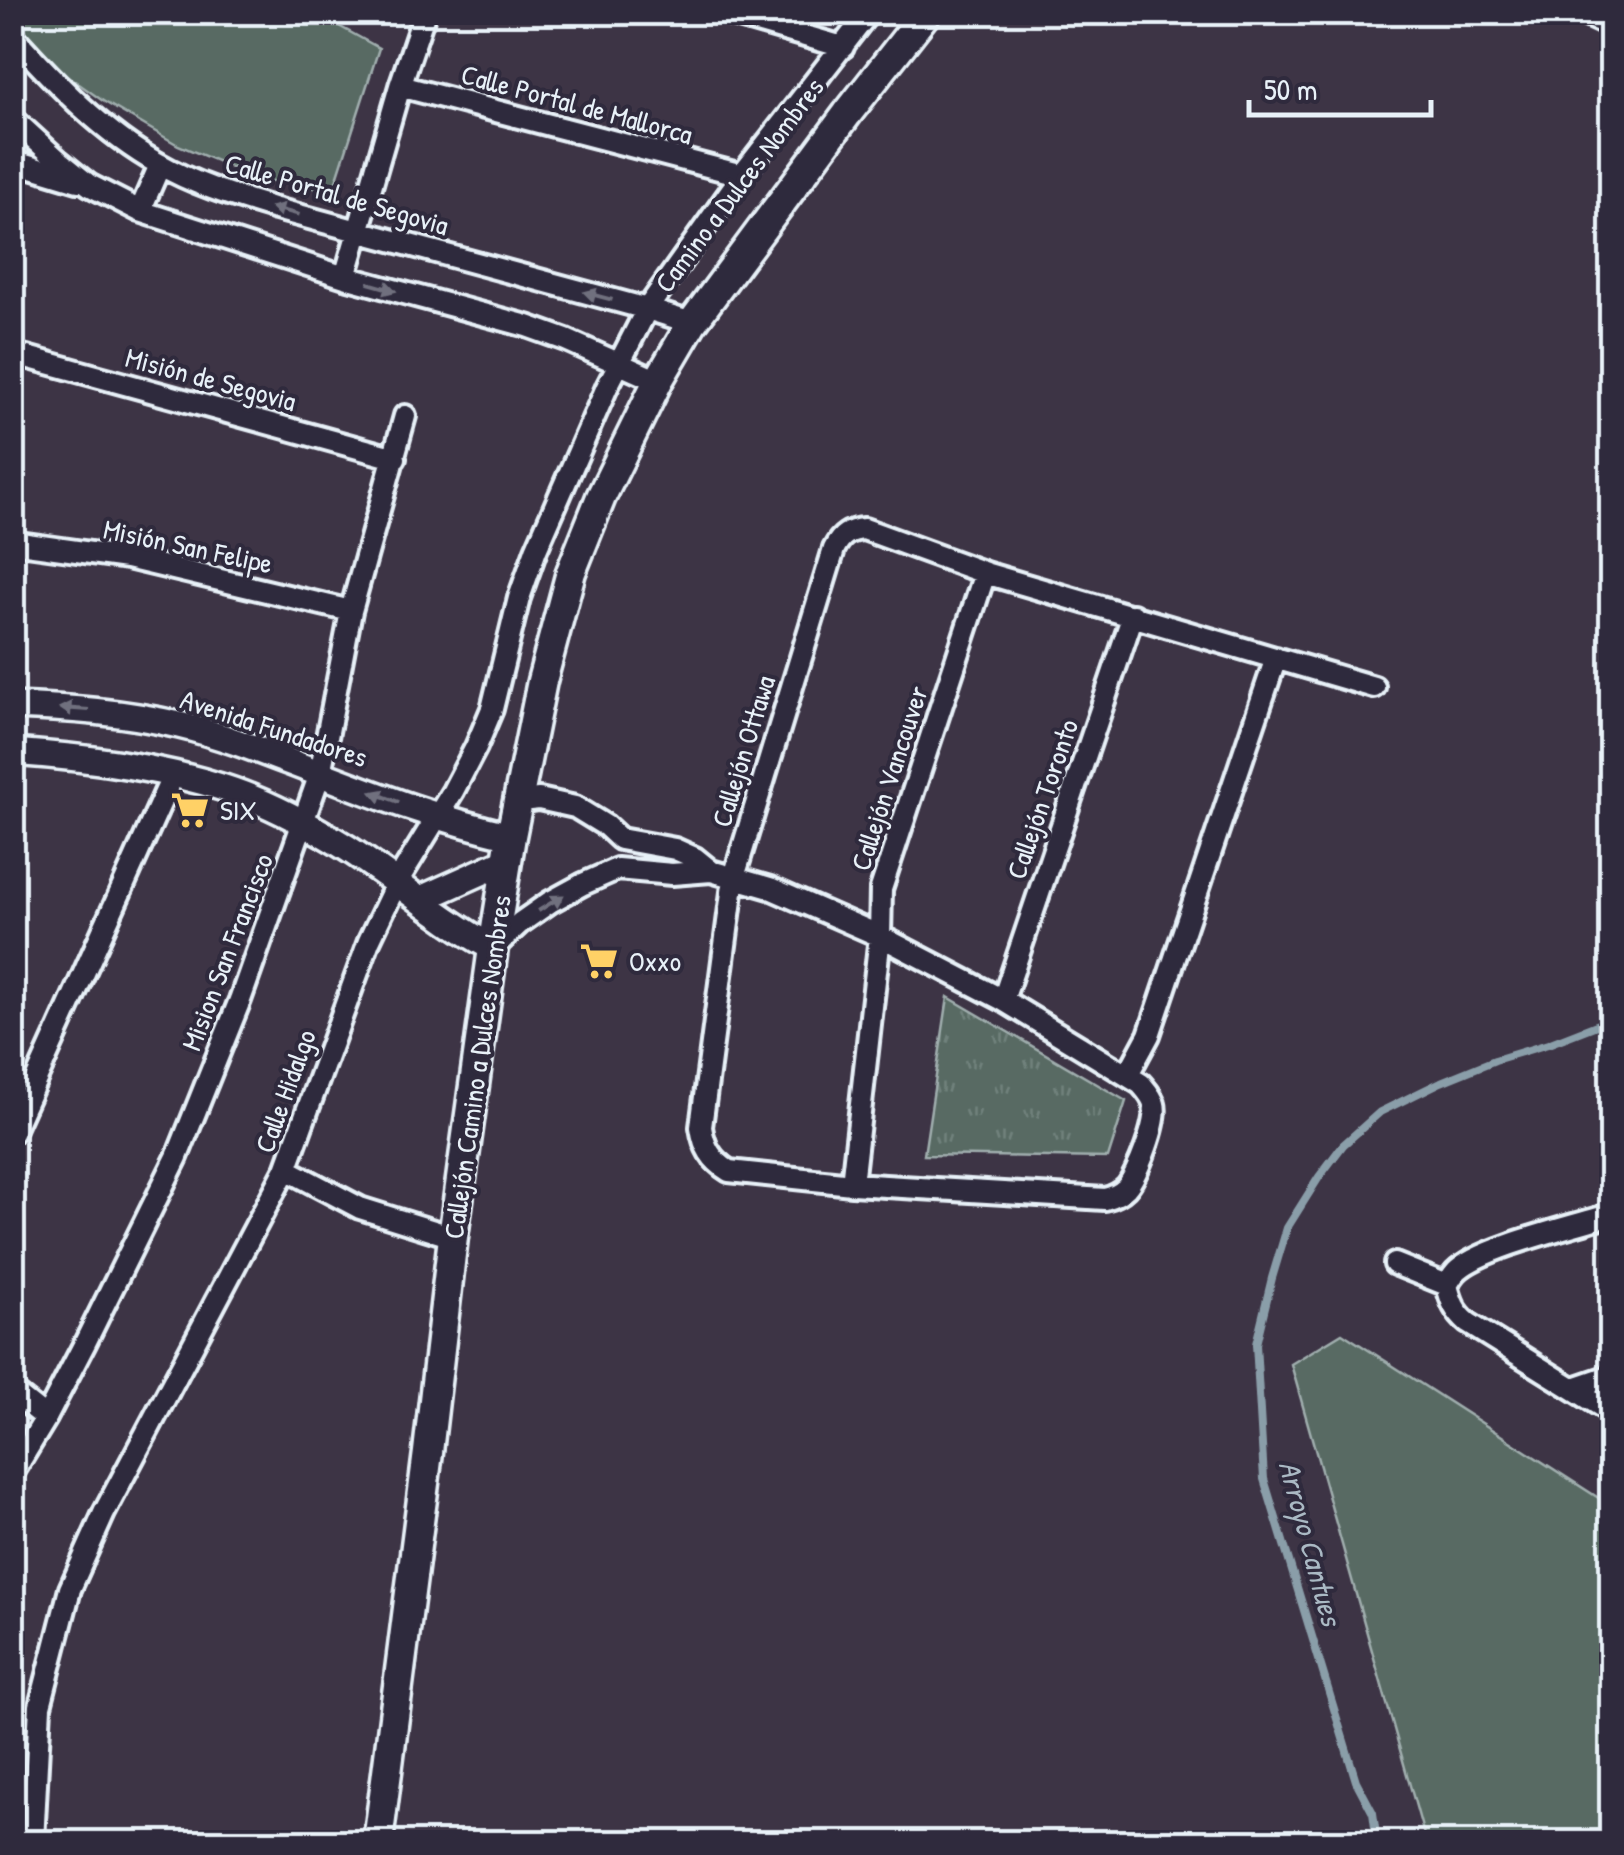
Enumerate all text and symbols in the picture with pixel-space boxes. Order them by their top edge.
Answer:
street label: Calle Portal de Mallorca [457,55,697,153]
scale bar [1249,55,1432,117]
text: 50 m [1264,69,1317,109]
street label: Camino a Dulces Nombres [646,70,832,300]
street label: Calle Portal de Segovia [221,144,453,244]
one-way arrow [269,203,300,219]
one-way arrow [367,280,398,296]
one-way arrow [582,287,613,303]
street label: Misión de Segovia [122,338,300,420]
street label: Misión San Felipe [100,510,276,582]
street label: Callejón Ottawa [702,671,784,831]
street label: Avenida Fundadores [176,680,372,776]
street label: Callejón Vancouver [841,680,937,875]
one-way arrow [57,700,89,716]
street label: Callejón Toronto [997,714,1087,884]
supermarket icon: SIX [169,789,211,831]
one-way arrow [370,789,400,804]
place label: SIX [220,791,256,829]
street label: Mision San Francisco [172,848,282,1056]
street label: Callejón Camino a Dulces Nombres [434,893,520,1241]
one-way arrow [537,894,565,912]
supermarket icon: Oxxo [578,940,620,982]
place label: Oxxo [629,942,681,980]
street label: Calle Hidalgo [245,1024,325,1158]
water label: Arroyo Cantues [1269,1456,1353,1632]

